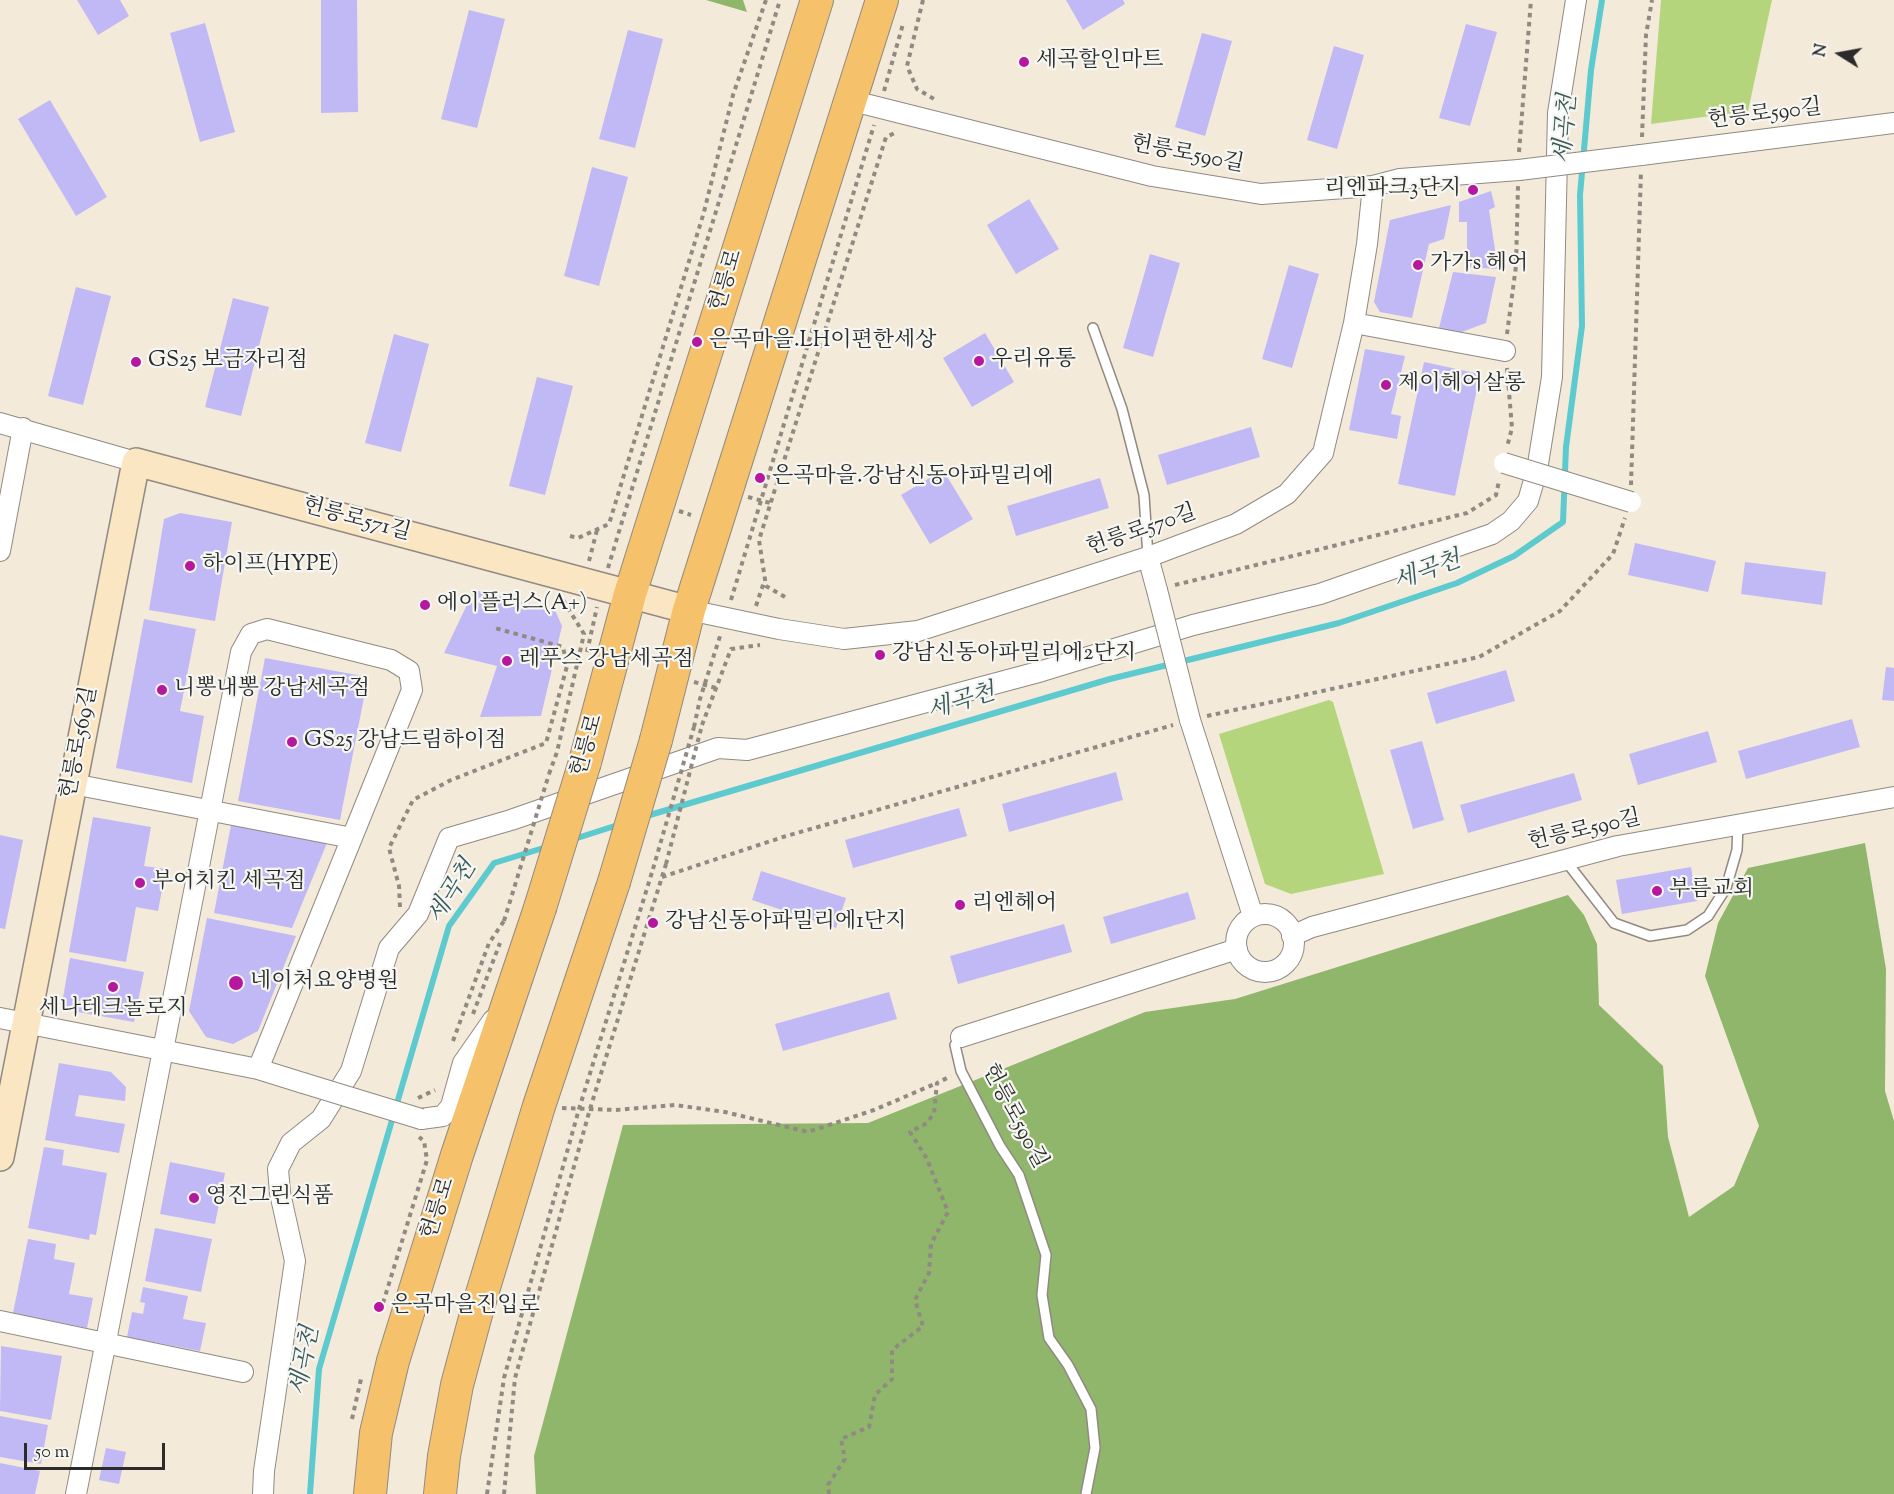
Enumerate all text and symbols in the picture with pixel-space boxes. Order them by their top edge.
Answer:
north arrow [1810,24,1870,84]
text: N [1809,42,1834,59]
place label: 세곡할인마트 [1036,49,1164,75]
marker: 세곡할인마트 [1017,55,1031,69]
water label: 세곡천 [1551,93,1585,165]
street label: 헌릉로590길 [1706,96,1824,136]
street label: 헌릉로590길 [1128,132,1246,180]
place label: 리엔파크3단지 [1325,177,1461,203]
marker: 리엔파크3단지 [1466,183,1480,197]
street label: 헌릉로 [706,247,750,315]
place label: 가가s 헤어 [1430,252,1528,278]
marker: 가가s 헤어 [1411,258,1425,272]
place label: 은곡마을.LH이편한세상 [709,329,936,355]
marker: 은곡마을.LH이편한세상 [690,335,704,349]
place label: 우리유통 [991,348,1076,374]
place label: GS25 보금자리점 [148,349,308,375]
marker: 우리유통 [972,354,986,368]
marker: GS25 보금자리점 [129,355,143,369]
place label: 제이헤어살롱 [1398,372,1526,398]
marker: 제이헤어살롱 [1379,378,1393,392]
place label: 은곡마을.강남신동아파밀리에 [772,465,1054,491]
marker: 은곡마을.강남신동아파밀리에 [753,471,767,485]
street label: 헌릉로571길 [299,494,413,548]
street label: 헌릉로570길 [1083,501,1201,563]
water label: 세곡천 [1390,548,1466,598]
place label: 하이프(HYPE) [202,553,339,579]
marker: 하이프(HYPE) [183,559,197,573]
place label: 에이플러스(A+) [437,592,587,618]
marker: 에이플러스(A+) [418,598,432,612]
place label: 강남신동아파밀리에2단지 [892,642,1136,668]
place label: 레푸스 강남세곡점 [519,648,694,674]
marker: 강남신동아파밀리에2단지 [873,648,887,662]
marker: 레푸스 강남세곡점 [500,654,514,668]
place label: 니뽕내뽕 강남세곡점 [174,677,370,703]
water label: 세곡천 [925,680,999,728]
marker: 니뽕내뽕 강남세곡점 [155,683,169,697]
street label: 헌릉로569길 [57,684,105,802]
street label: 헌릉로 [568,712,610,780]
place label: GS25 강남드림하이점 [304,729,506,755]
marker: GS25 강남드림하이점 [285,735,299,749]
street label: 헌릉로590길 [1526,806,1644,858]
water label: 세곡천 [423,856,485,930]
place label: 부어치킨 세곡점 [152,870,305,896]
marker: 부어치킨 세곡점 [133,876,147,890]
place label: 부름교회 [1669,878,1754,904]
marker: 부름교회 [1650,884,1664,898]
place label: 리엔헤어 [972,892,1057,918]
marker: 리엔헤어 [953,898,967,912]
place label: 강남신동아파밀리에1단지 [665,910,906,936]
marker: 강남신동아파밀리에1단지 [646,916,660,930]
place label: 네이처요양병원 [250,970,399,996]
marker: 네이처요양병원 [227,974,245,992]
marker: 세나테크놀로지 [106,980,120,994]
place label: 세나테크놀로지 [39,997,187,1023]
street label: 헌릉로590길 [974,1060,1052,1174]
street label: 헌릉로 [418,1175,462,1243]
place label: 영진그린식품 [206,1185,334,1211]
marker: 영진그린식품 [187,1191,201,1205]
place label: 은곡마을진입로 [391,1294,540,1320]
marker: 은곡마을진입로 [372,1300,386,1314]
water label: 세곡천 [286,1324,328,1398]
scale bar [27,1431,168,1469]
text: 50 m [35,1440,69,1466]

